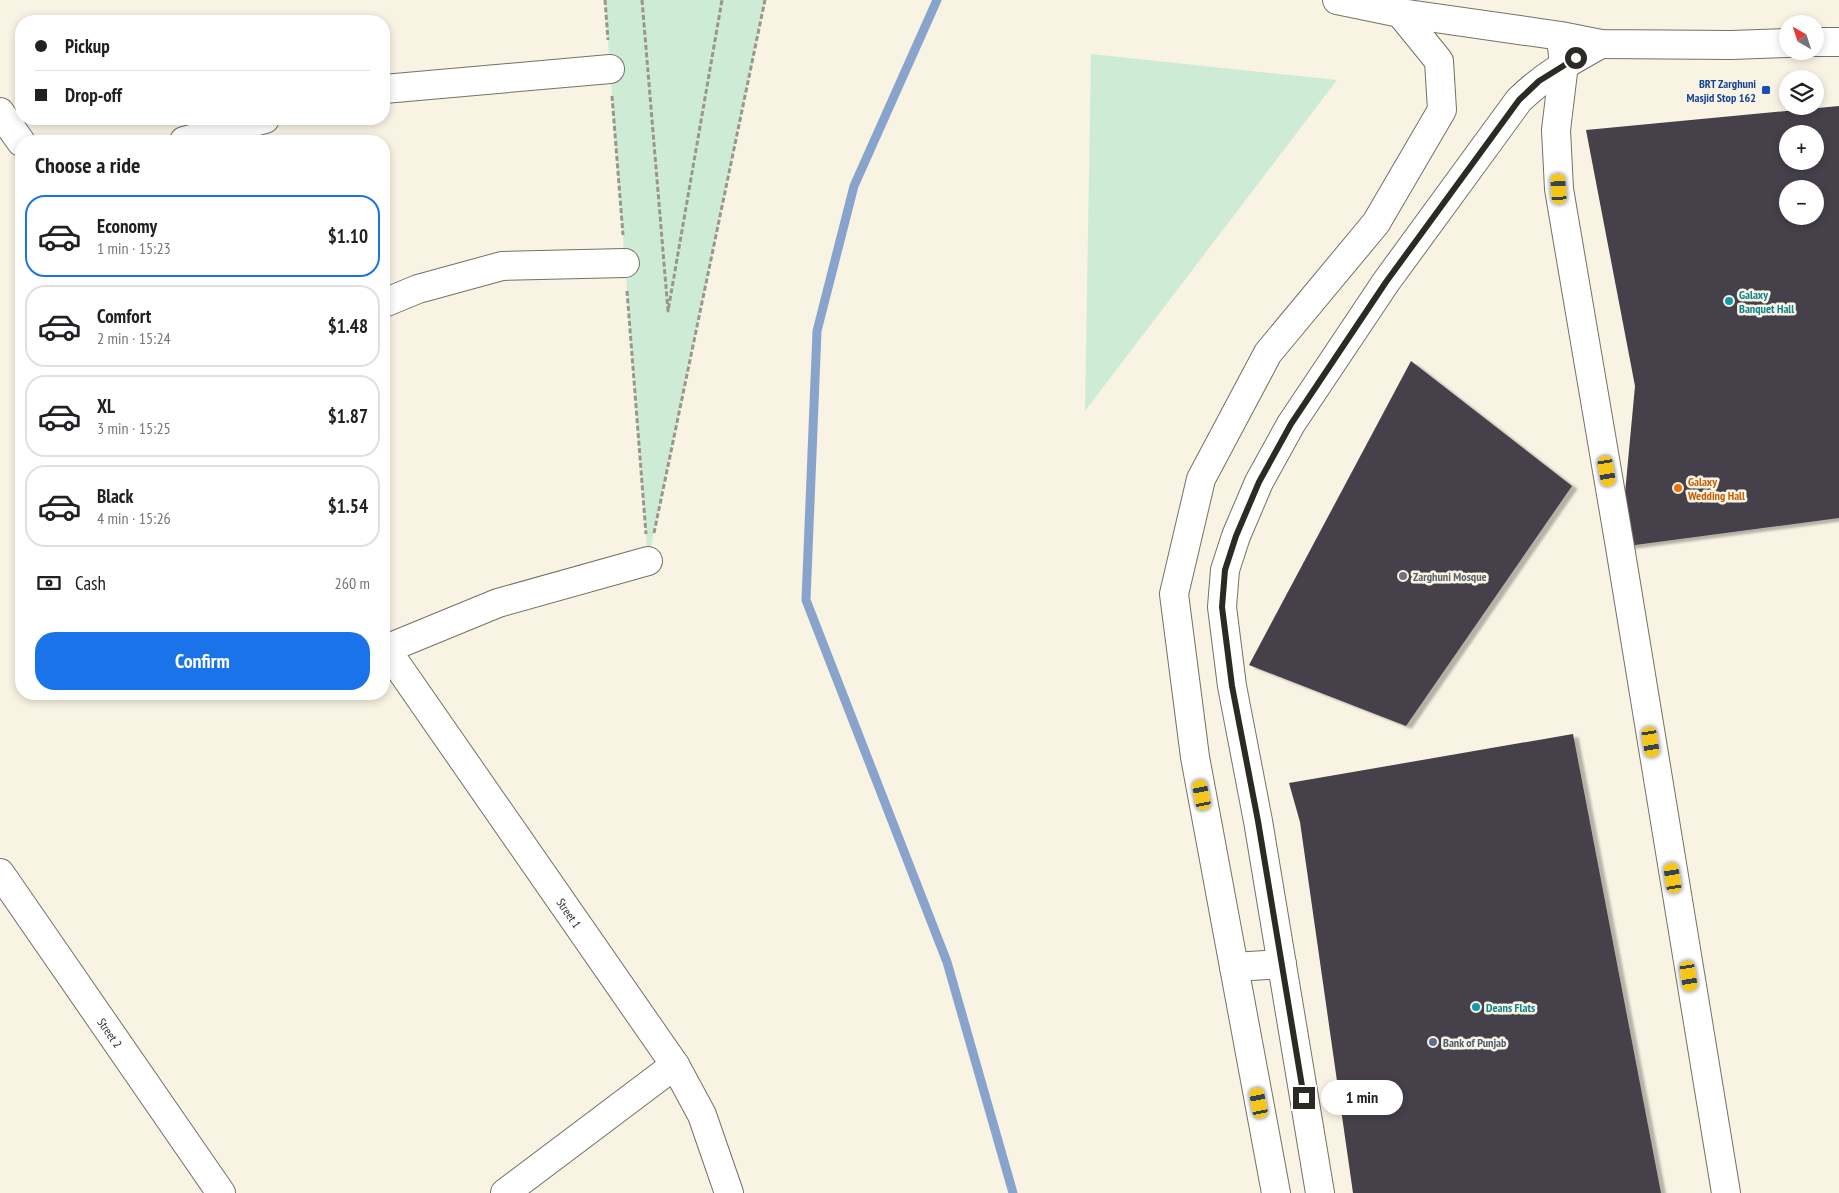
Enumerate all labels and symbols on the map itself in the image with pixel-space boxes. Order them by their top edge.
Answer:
north arrow [1779,15,1824,60]
route start [1565,47,1587,69]
place label: BRT Zarghuni Masjid Stop 162 [1687,76,1756,105]
marker: BRT Zarghuni Masjid Stop 162 [1760,84,1772,96]
car [1550,174,1567,204]
place label: Galaxy Banquet Hall [1739,287,1794,316]
marker: Galaxy Banquet Hall [1723,295,1735,307]
car [1597,455,1616,487]
place label: Galaxy Wedding Hall [1687,474,1745,503]
marker: Galaxy Wedding Hall [1672,482,1684,494]
place label: Zarghuni Mosque [1413,569,1487,584]
marker: Zarghuni Mosque [1397,570,1409,582]
car [1641,726,1660,758]
car [1191,779,1212,811]
car [1663,862,1682,894]
street label: Street 1 [554,895,585,931]
car [1679,960,1698,992]
place label: Deans Flats [1486,1000,1535,1015]
marker: Deans Flats [1470,1001,1482,1013]
street label: Street 2 [95,1015,126,1050]
place label: Bank of Punjab [1443,1035,1507,1050]
marker: Bank of Punjab [1427,1036,1439,1048]
callout: 1 min [1322,1080,1404,1116]
car [1248,1087,1269,1119]
route end [1293,1087,1315,1109]

